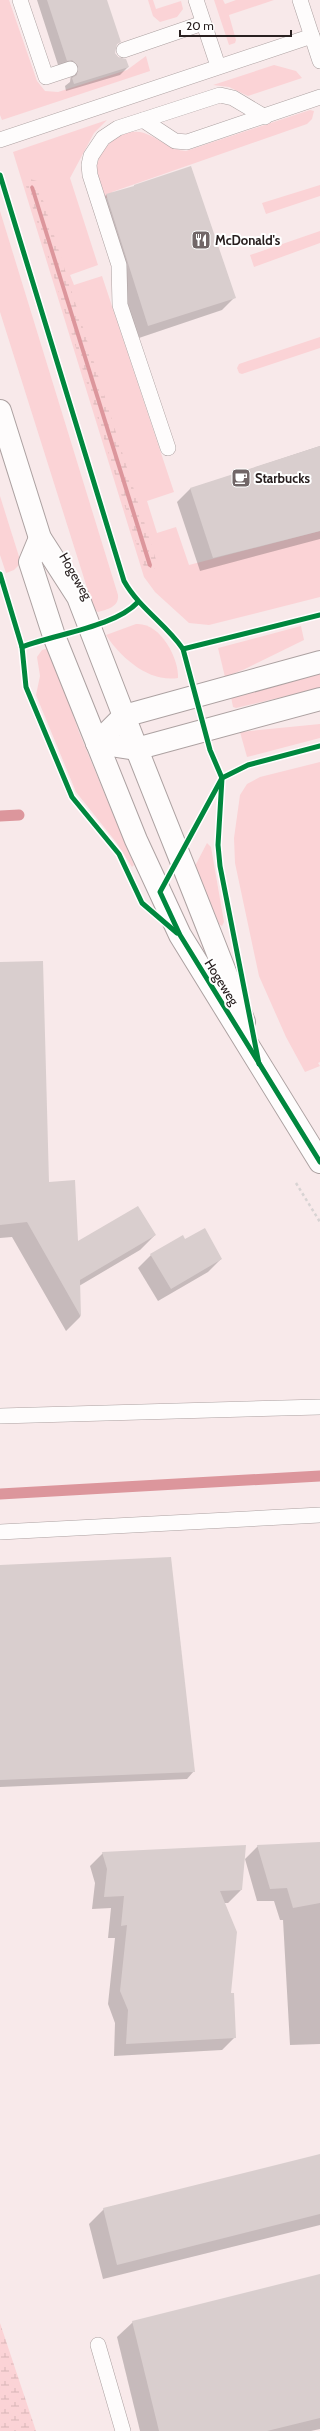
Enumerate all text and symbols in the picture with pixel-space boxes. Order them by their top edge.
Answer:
scale bar [180,12,291,38]
text: 20 m [186,18,214,33]
restaurant icon: McDonald's [190,229,212,251]
place label: McDonald's [215,232,281,248]
cafe icon: Starbucks [230,467,252,489]
place label: Starbucks [255,470,310,486]
street label: Hogeweg [56,550,96,603]
street label: Hogeweg [201,956,243,1009]

